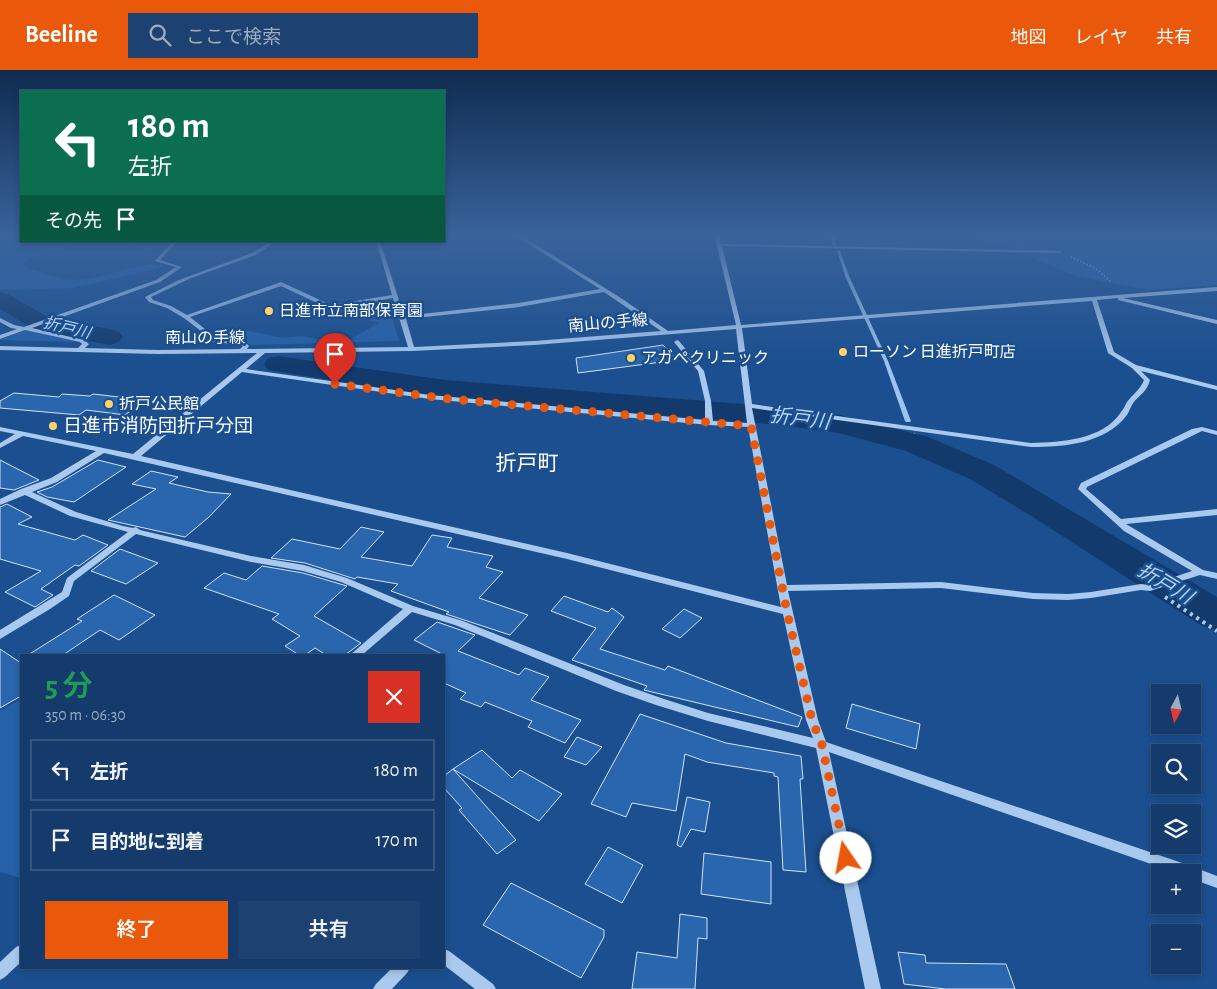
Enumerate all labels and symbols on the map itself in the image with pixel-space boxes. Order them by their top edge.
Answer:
place label: 日進市立南部保育園 [279,302,423,319]
marker: 日進市立南部保育園 [263,305,275,317]
street label: 南山の手線 [567,311,649,334]
water label: 折戸川 [42,313,94,342]
street label: 南山の手線 [165,329,245,346]
pin [314,333,356,384]
place label: ローソン 日進折戸町店 [853,343,1016,360]
marker: ローソン 日進折戸町店 [837,346,849,358]
place label: アガぺクリニック [641,349,769,366]
marker: アガぺクリニック [625,352,637,364]
place label: 折戸公民館 [119,395,199,412]
marker: 折戸公民館 [103,398,115,410]
water label: 折戸川 [769,404,833,433]
place label: 日進市消防団折戸分団 [63,415,253,436]
marker: 日進市消防団折戸分団 [47,420,59,432]
district label: 折戸町 [496,452,559,474]
water label: 折戸川 [1134,559,1198,609]
north arrow [1151,684,1201,734]
position arrow [819,831,871,883]

